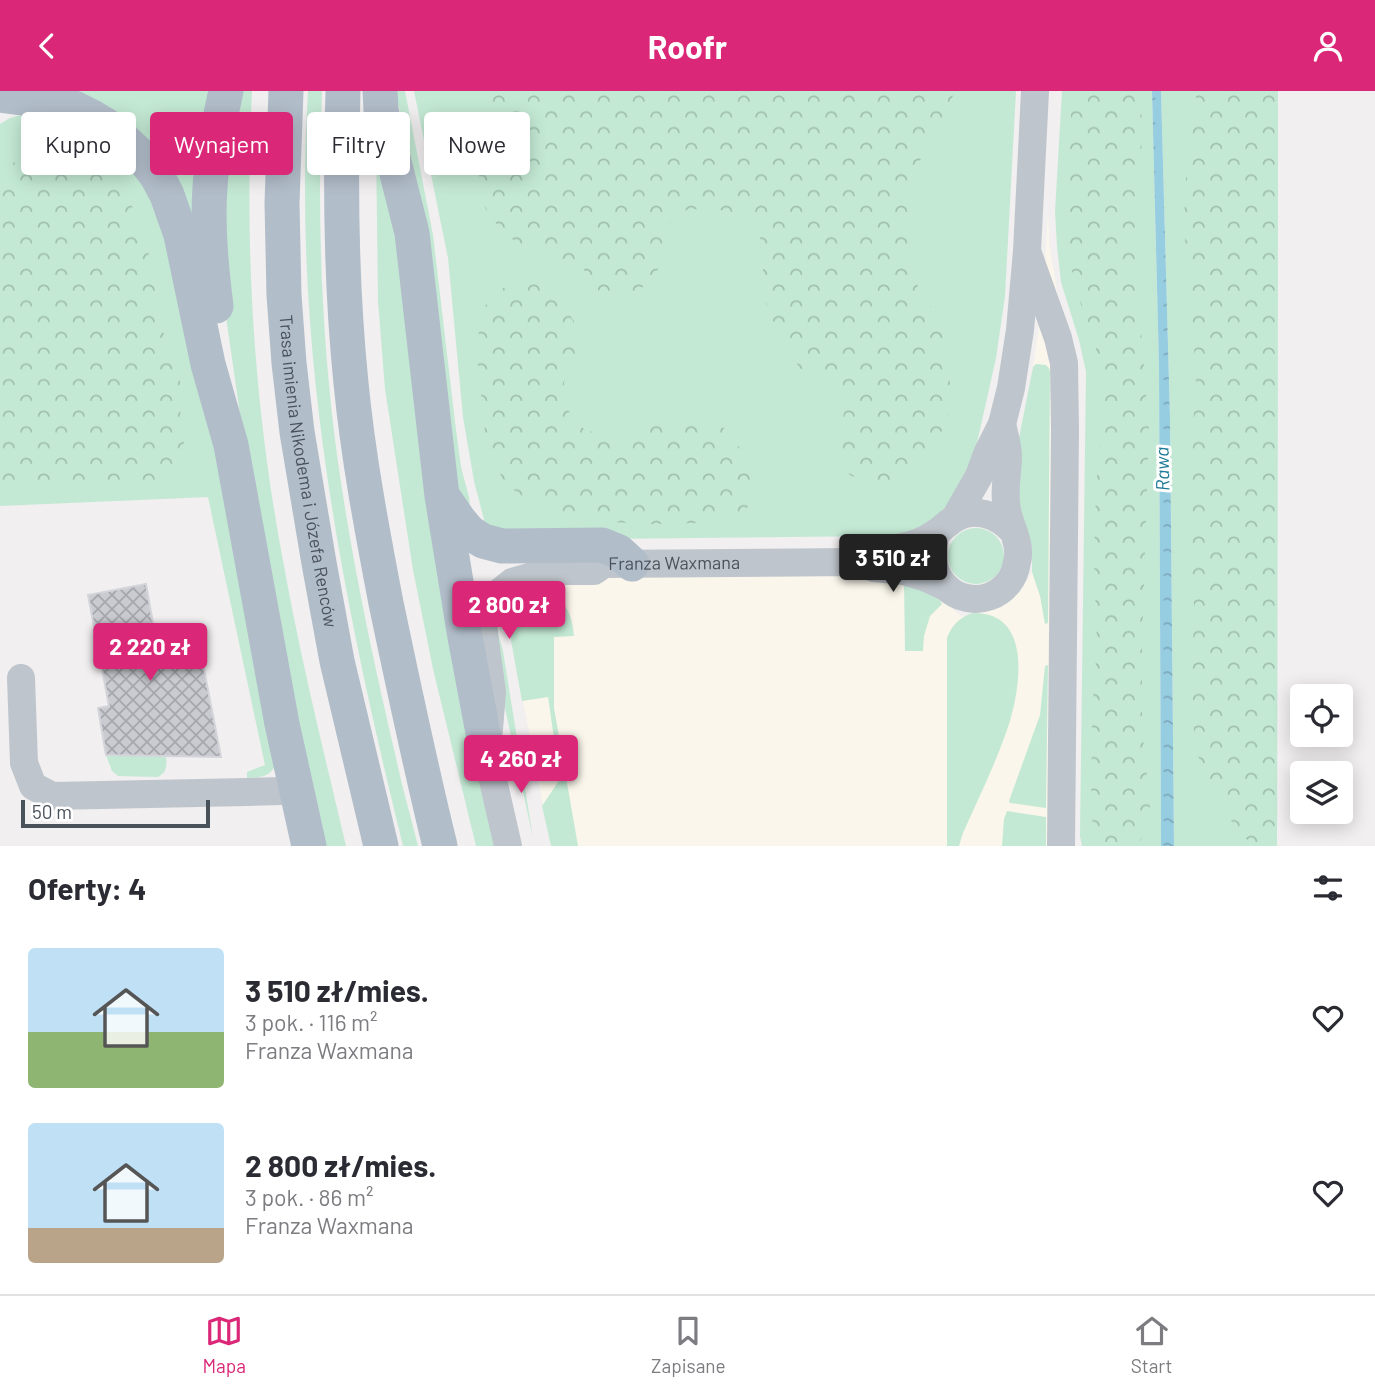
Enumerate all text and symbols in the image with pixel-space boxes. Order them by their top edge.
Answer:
icon: back [28,27,66,65]
text: Roofr [648,27,727,65]
icon: person [1309,27,1347,65]
chip: Kupno [21,112,136,175]
chip: Wynajem [150,112,293,175]
chip: Filtry [307,112,410,175]
chip: Nowe [424,112,530,175]
street label: Trasa imienia Nikodema i Józefa Renców [275,314,343,629]
water label: Rawa [1150,447,1173,491]
pin: 3 510 zł [821,535,965,594]
text: 3 510 zł [855,543,931,571]
street label: Franza Waxmana [608,551,740,574]
pin: 2 800 zł [437,581,581,641]
text: 2 800 zł [468,590,550,618]
pin: 2 220 zł [78,623,222,683]
text: 2 220 zł [109,632,191,660]
map controls [1290,684,1353,824]
button: locate [1290,684,1353,747]
pin: 4 260 zł [449,735,593,795]
text: 4 260 zł [480,744,562,772]
button: layers [1290,761,1353,824]
scale bar [21,797,210,829]
text: 50 m [32,800,72,823]
icon: filters [1309,869,1347,907]
text: Oferty: 4 [28,870,146,906]
text: 3 510 zł/mies. [245,972,429,1008]
icon: home [84,976,168,1060]
icon: heart [1309,999,1347,1037]
text: 3 pok. · 116 m² [245,1008,378,1036]
text: Franza Waxmana [245,1036,414,1064]
text: 2 800 zł/mies. [245,1147,436,1183]
icon: home [84,1151,168,1235]
icon: heart [1309,1174,1347,1212]
text: 3 pok. · 86 m² [245,1183,373,1211]
text: Franza Waxmana [245,1211,414,1239]
tab: Mapa [203,1312,246,1377]
tab: Zapisane [651,1312,726,1377]
tab: Start [1131,1312,1172,1377]

